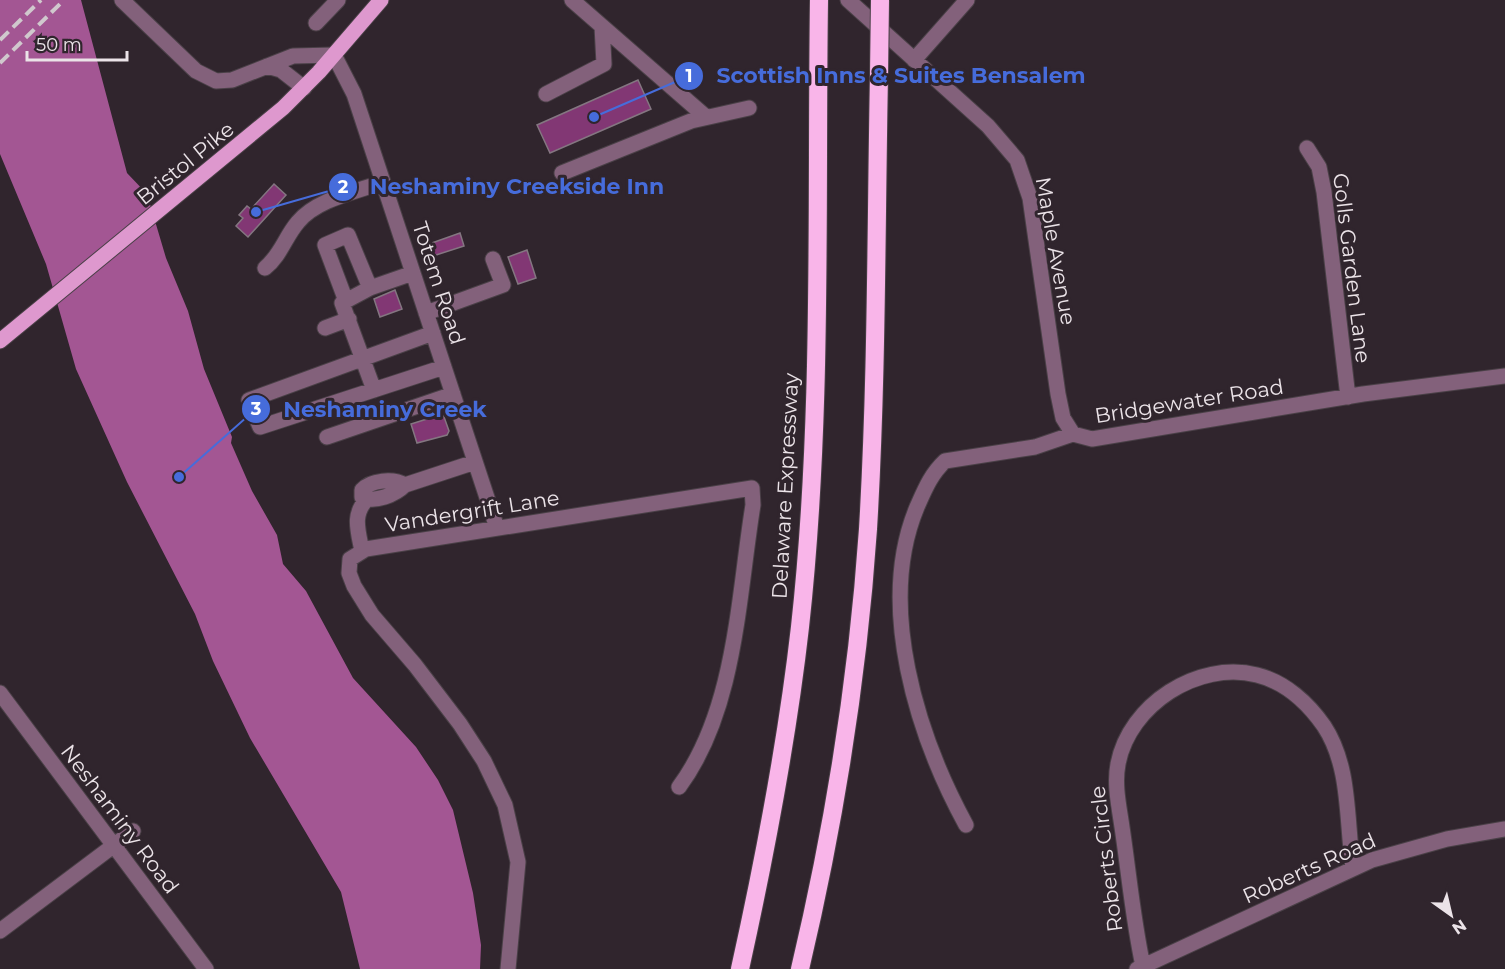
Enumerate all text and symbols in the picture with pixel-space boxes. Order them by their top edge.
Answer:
scale bar [27,24,128,62]
text: 50 m [36,34,82,56]
callout: Scottish Inns & Suites Bensalem [674,56,1097,96]
text: Scottish Inns & Suites Bensalem [716,62,1086,89]
text: 1 [685,65,693,87]
street label: Bristol Pike [131,116,239,210]
callout: Neshaminy Creekside Inn [328,167,676,207]
street label: Golls Garden Lane [1328,171,1376,365]
text: Neshaminy Creekside Inn [370,173,664,200]
street label: Maple Avenue [1031,175,1081,327]
text: 2 [338,176,349,198]
street label: Totem Road [407,218,471,348]
street label: Delaware Expressway [767,372,803,600]
street label: Bridgewater Road [1093,374,1285,428]
callout: Neshaminy Creek [241,389,499,429]
text: Neshaminy Creek [283,396,487,423]
text: 3 [250,398,262,420]
street label: Vandergrift Lane [383,485,561,537]
street label: Neshaminy Road [56,740,184,898]
street label: Roberts Circle [1085,785,1127,933]
street label: Roberts Road [1239,827,1379,909]
north arrow [1421,885,1481,945]
text: N [1448,916,1470,939]

